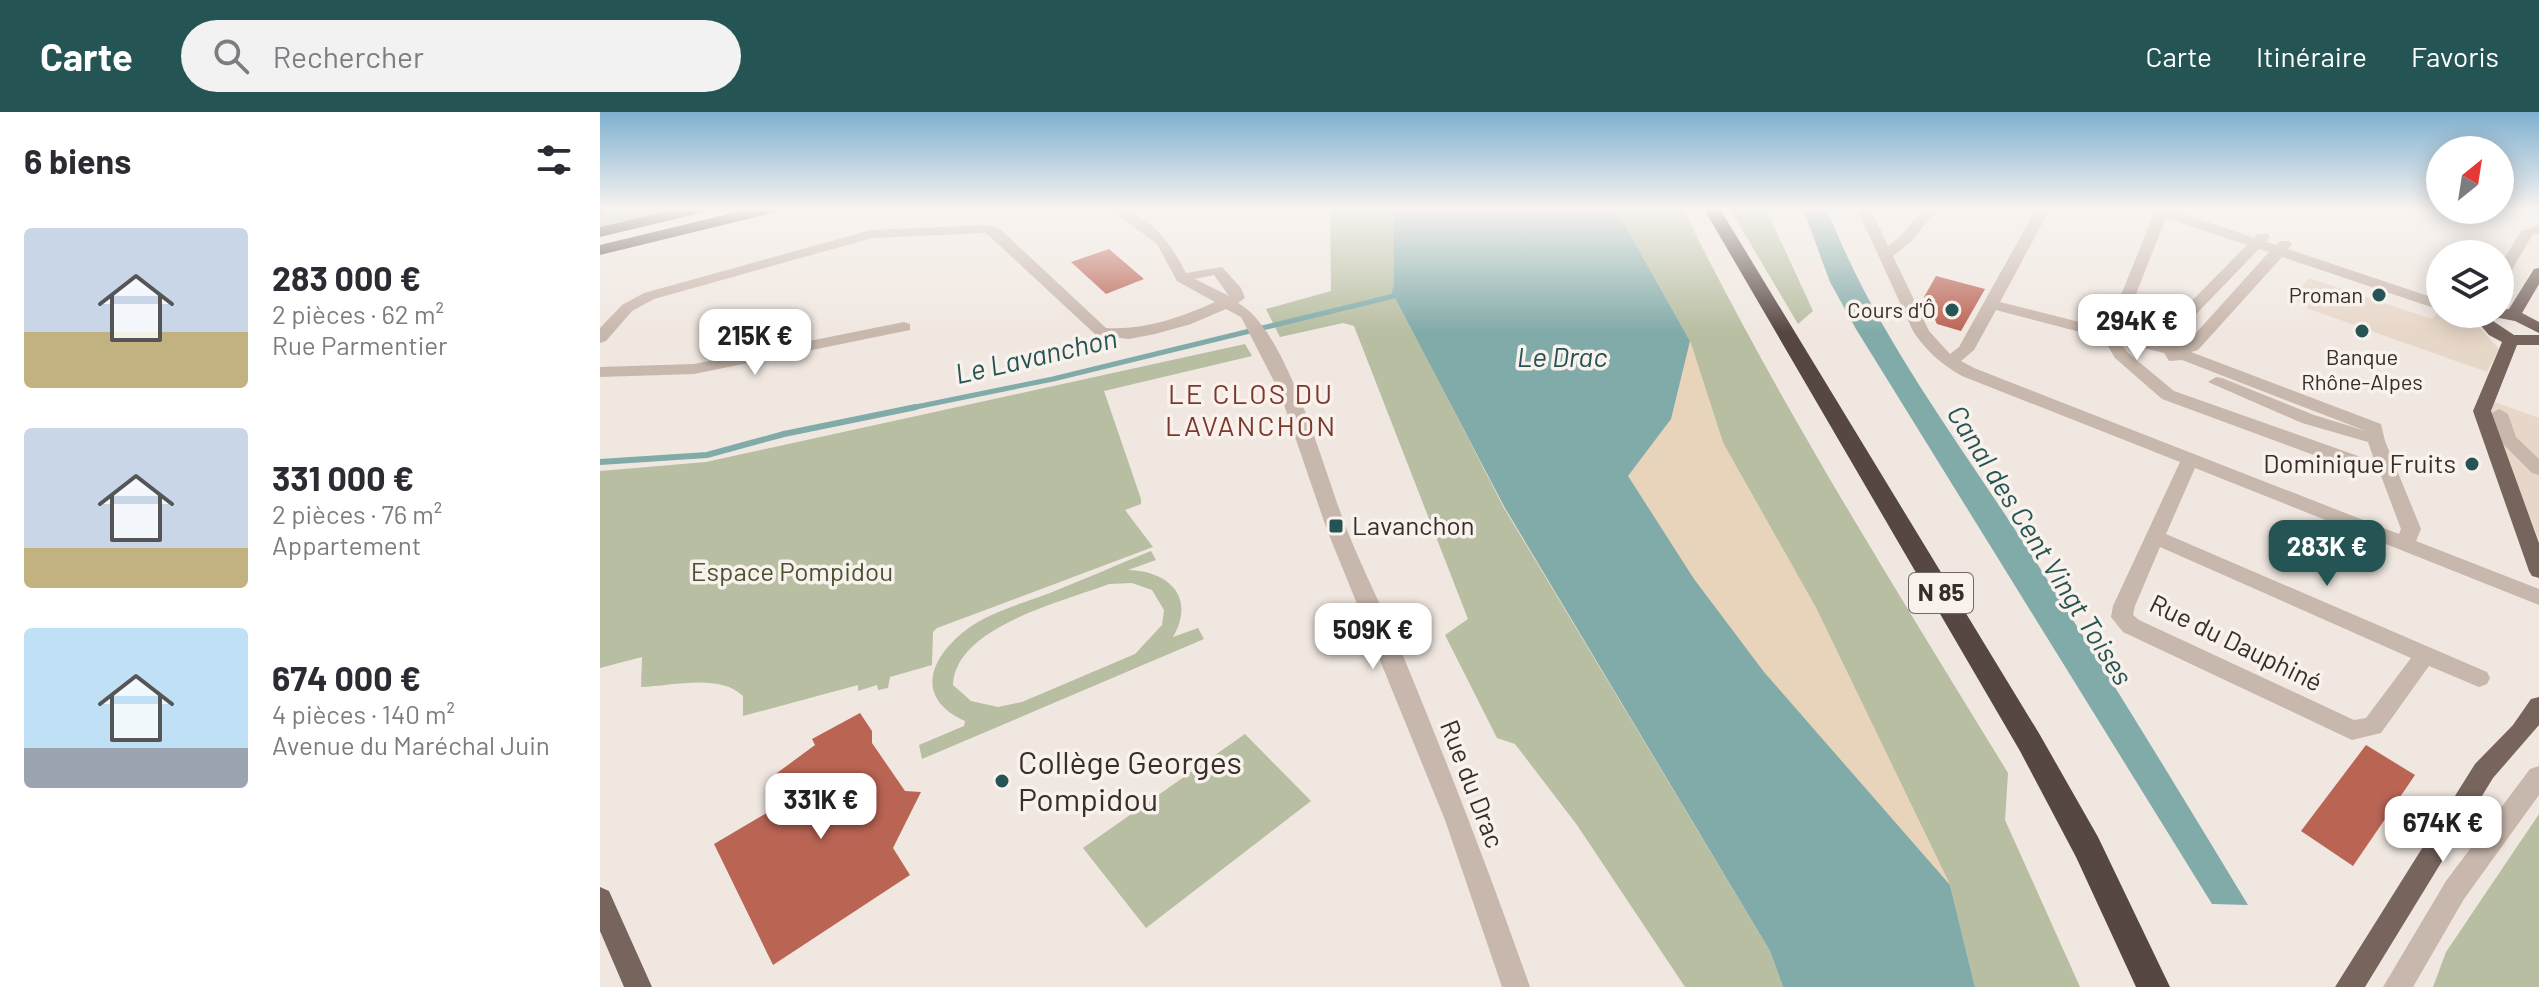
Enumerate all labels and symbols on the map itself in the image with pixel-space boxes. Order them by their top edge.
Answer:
north arrow [2426,136,2514,224]
place label: Proman [2289,281,2363,307]
marker: Proman [2370,286,2388,304]
pin: 294K € [2072,294,2202,362]
place label: Cours d'Ô [1847,296,1936,322]
marker: Cours d'Ô [1943,301,1961,319]
pin: 215K € [690,309,820,377]
water label: Le Lavanchon [951,320,1120,390]
marker: Banque Rhône-Alpes [2353,322,2371,340]
water label: Le Drac [1517,339,1607,373]
place label: Banque Rhône-Alpes [2301,343,2423,394]
district label: LE CLOS DU LAVANCHON [1165,376,1337,442]
water label: Canal des Cent Vingt Toises [1941,398,2141,691]
place label: Dominique Fruits [2263,447,2456,478]
marker: Dominique Fruits [2463,455,2481,473]
place label: Lavanchon [1352,509,1475,540]
marker: Lavanchon [1327,517,1345,535]
pin: 283K € [2262,520,2392,588]
park label: Espace Pompidou [691,555,893,586]
road number: N 85 [1909,573,1973,613]
street label: Rue du Dauphiné [2145,587,2328,697]
pin: 509K € [1308,603,1438,671]
street label: Rue du Drac [1435,715,1512,852]
place label: Collège Georges Pompidou [1018,742,1242,817]
marker: Collège Georges Pompidou [993,772,1011,790]
pin: 331K € [756,773,886,841]
pin: 674K € [2378,796,2508,864]

